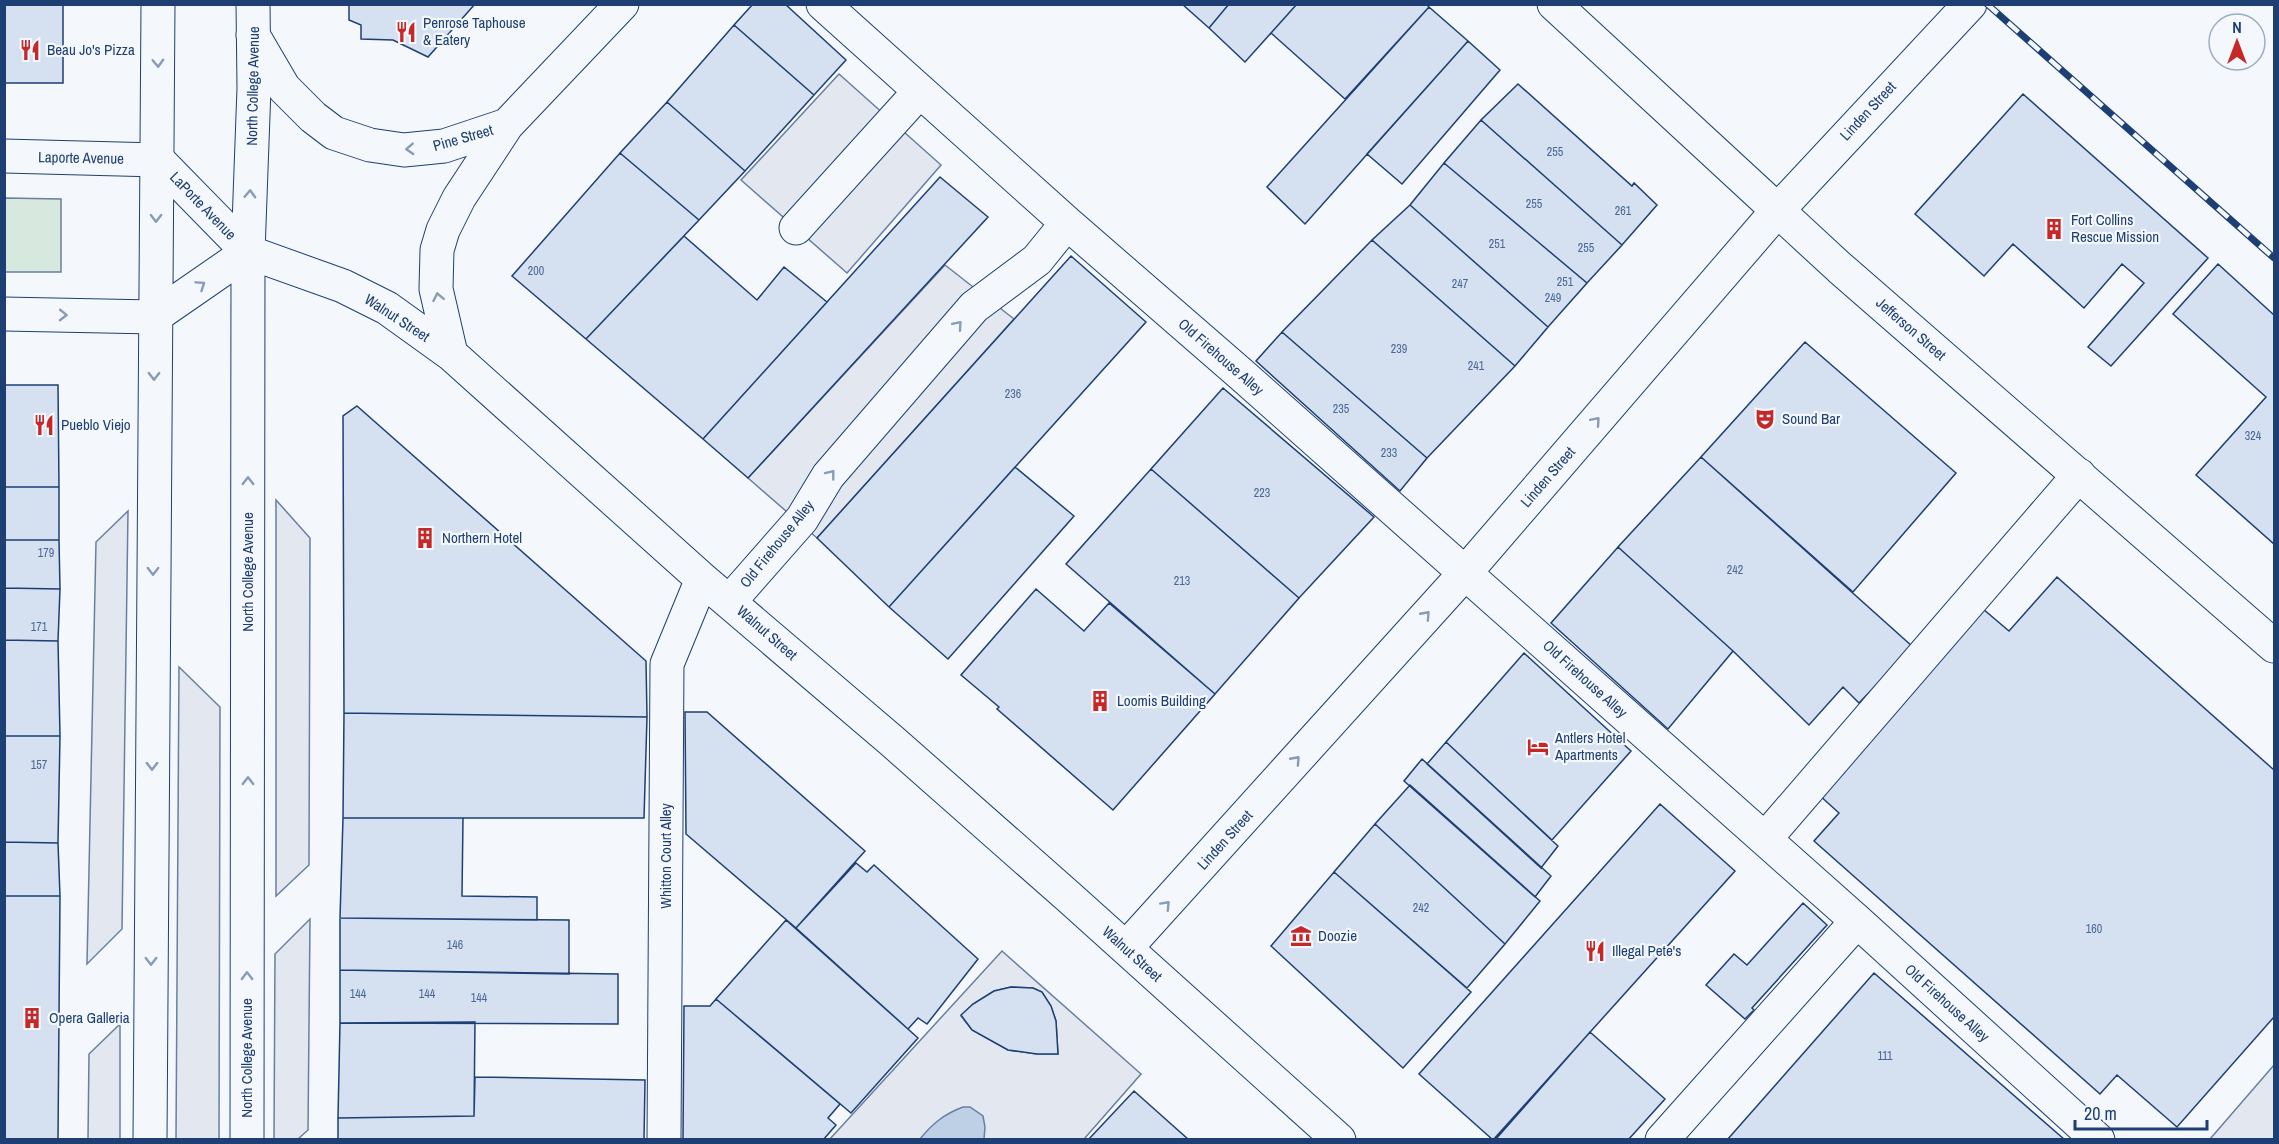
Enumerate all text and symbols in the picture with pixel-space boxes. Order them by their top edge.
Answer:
place label: Penrose Taphouse & Eatery [423,12,526,50]
north arrow [2207,12,2267,72]
text: N [2232,16,2242,38]
restaurant icon: Penrose Taphouse & Eatery [394,20,418,44]
street label: North College Avenue [241,26,264,146]
restaurant icon: Beau Jo's Pizza [18,38,42,62]
place label: Beau Jo's Pizza [47,39,135,60]
one-way arrow [152,58,164,67]
street label: Linden Street [1835,76,1901,145]
street label: Pine Street [430,119,496,156]
one-way arrow [406,143,415,156]
house number: 255 [1547,144,1564,160]
street label: Laporte Avenue [38,146,124,169]
street label: LaPorte Avenue [165,167,241,244]
one-way arrow [244,189,257,198]
house number: 255 [1526,196,1543,212]
house number: 261 [1615,203,1632,219]
place label: Fort Collins Rescue Mission [2071,209,2159,247]
one-way arrow [150,214,163,223]
building icon: Fort Collins Rescue Mission [2042,217,2066,241]
house number: 251 [1489,236,1506,252]
house number: 255 [1578,240,1595,256]
house number: 200 [528,263,544,279]
house number: 251 [1557,274,1574,290]
house number: 247 [1452,276,1469,292]
one-way arrow [195,281,206,292]
street label: Walnut Street [360,289,435,347]
house number: 249 [1545,290,1561,306]
one-way arrow [432,292,445,302]
street label: Jefferson Street [1872,292,1951,365]
one-way arrow [58,308,67,321]
street label: Old Firehouse Alley [1174,313,1269,400]
one-way arrow [951,321,962,332]
house number: 239 [1391,341,1407,357]
house number: 241 [1468,358,1485,374]
one-way arrow [148,371,160,380]
house number: 236 [1005,386,1021,402]
house number: 235 [1333,401,1350,417]
theatre icon: Sound Bar [1753,407,1777,431]
place label: Sound Bar [1782,408,1840,429]
restaurant icon: Pueblo Viejo [32,413,56,437]
place label: Pueblo Viejo [61,414,131,435]
one-way arrow [1589,417,1600,428]
house number: 324 [2245,428,2262,444]
street label: Linden Street [1515,441,1580,511]
house number: 233 [1381,445,1397,461]
one-way arrow [824,469,835,480]
one-way arrow [242,477,254,486]
house number: 223 [1254,485,1270,501]
street label: Old Firehouse Alley [735,495,819,592]
street label: North College Avenue [237,512,258,632]
building icon: Northern Hotel [413,526,437,550]
place label: Northern Hotel [442,527,522,548]
house number: 179 [38,545,54,561]
house number: 242 [1727,562,1743,578]
one-way arrow [147,566,159,575]
house number: 213 [1174,573,1190,589]
street label: Walnut Street [732,600,803,665]
one-way arrow [1419,611,1430,622]
house number: 171 [31,619,48,635]
street label: Old Firehouse Alley [1538,635,1633,723]
building icon: Loomis Building [1088,689,1112,713]
place label: Loomis Building [1117,690,1206,711]
place label: Antlers Hotel Apartments [1554,727,1625,765]
hotel icon: Antlers Hotel Apartments [1526,735,1550,759]
house number: 157 [31,757,48,773]
one-way arrow [1289,757,1300,767]
one-way arrow [146,761,158,770]
one-way arrow [242,777,254,786]
street label: Whitton Court Alley [655,803,676,909]
street label: Linden Street [1192,805,1258,874]
house number: 242 [1413,900,1429,916]
one-way arrow [1159,902,1170,912]
street label: Walnut Street [1098,921,1167,987]
house number: 160 [2086,921,2102,937]
museum icon: Doozie [1289,924,1313,948]
place label: Doozie [1318,925,1357,946]
house number: 146 [447,937,463,953]
restaurant icon: Illegal Pete's [1583,939,1607,963]
place label: Illegal Pete's [1612,940,1681,961]
one-way arrow [145,956,157,965]
street label: Old Firehouse Alley [1900,959,1995,1047]
one-way arrow [241,972,253,981]
house number: 144 [350,986,367,1002]
house number: 144 [419,986,436,1002]
house number: 144 [471,990,488,1006]
street label: North College Avenue [236,998,257,1118]
building icon: Opera Galleria [20,1006,44,1030]
place label: Opera Galleria [49,1007,130,1028]
house number: 111 [1878,1048,1893,1064]
scale bar [2075,1093,2207,1131]
text: 20 m [2084,1101,2117,1126]

